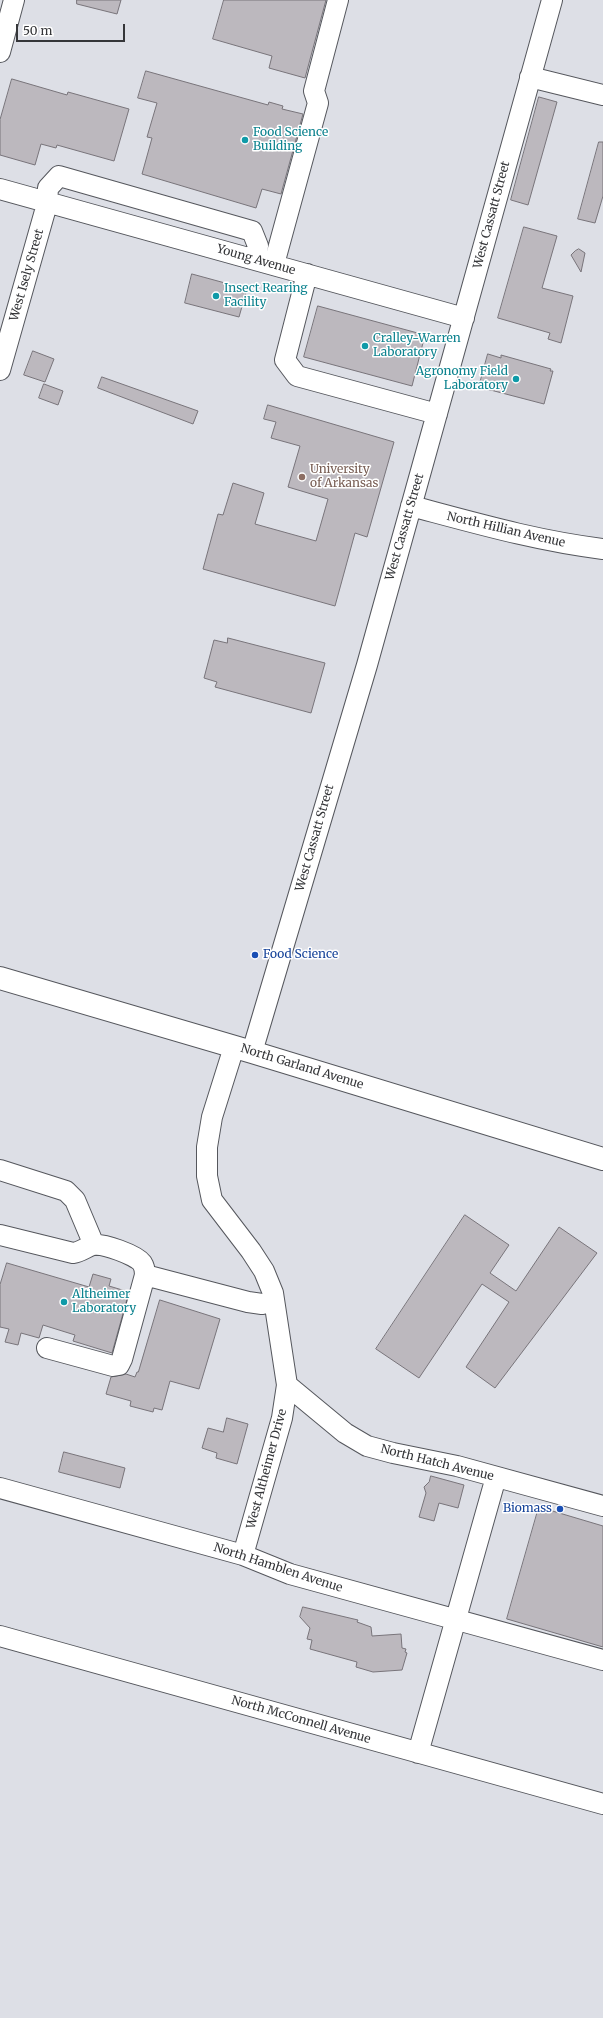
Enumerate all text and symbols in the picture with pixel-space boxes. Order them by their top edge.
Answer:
scale bar [18,16,127,42]
text: 50 m [23,23,52,38]
place label: Food Science Building [253,126,328,154]
marker: Food Science Building [240,135,250,145]
street label: West Cassatt Street [471,160,513,270]
street label: West Isely Street [7,227,47,323]
street label: Young Avenue [215,242,297,278]
place label: Insect Rearing Facility [224,282,308,310]
marker: Insect Rearing Facility [211,291,221,301]
place label: Cralley-Warren Laboratory [373,332,461,360]
marker: Cralley-Warren Laboratory [360,341,370,351]
place label: Agronomy Field Laboratory [416,365,508,393]
marker: Agronomy Field Laboratory [511,374,521,384]
place label: University of Arkansas [310,463,378,491]
marker: University of Arkansas [297,472,307,482]
street label: West Cassatt Street [383,472,427,582]
street label: North Hillian Avenue [445,509,567,551]
street label: West Cassatt Street [293,783,337,893]
place label: Food Science [263,948,338,962]
marker: Food Science [250,950,260,960]
street label: North Garland Avenue [239,1041,365,1093]
place label: Altheimer Laboratory [72,1288,136,1316]
marker: Altheimer Laboratory [59,1297,69,1307]
street label: West Altheimer Drive [244,1407,290,1531]
street label: North Hatch Avenue [379,1442,495,1484]
place label: Biomass [503,1502,552,1516]
marker: Biomass [555,1504,565,1514]
street label: North Hamblen Avenue [212,1540,344,1596]
street label: North McConnell Avenue [230,1693,372,1747]

